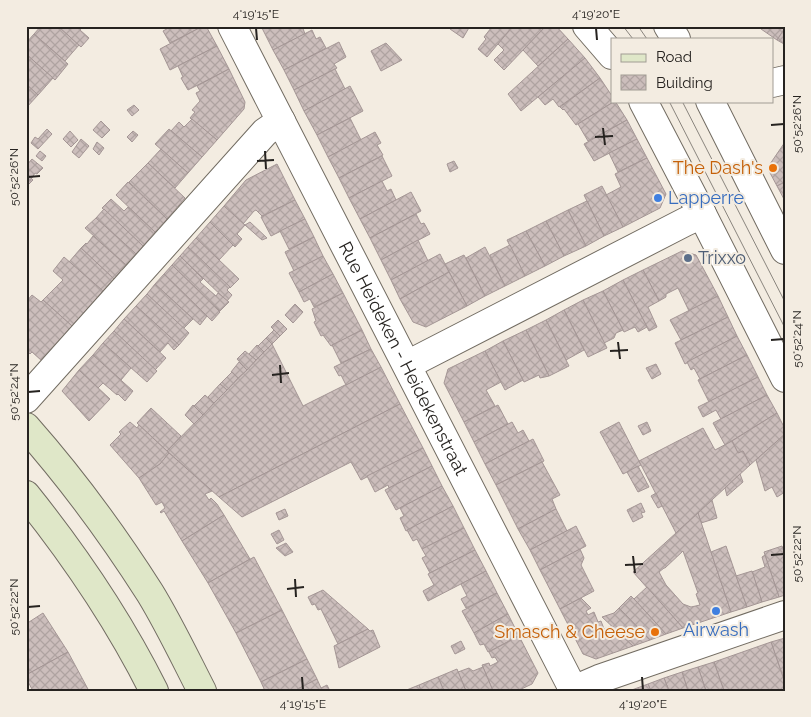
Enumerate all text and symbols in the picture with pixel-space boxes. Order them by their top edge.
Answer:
text: 4°19'15"E [233,7,279,21]
text: 4°19'20"E [572,7,620,21]
legend [611,38,774,102]
text: Road [656,48,692,66]
text: Building [656,74,713,92]
text: 50°52'26"N [790,95,804,153]
text: 50°52'26"N [7,148,21,206]
place label: The Dash's [673,157,763,178]
marker: The Dash's [767,162,779,174]
place label: Lapperre [668,187,744,208]
marker: Lapperre [652,192,664,204]
street label: Rue Heideken - Heidekenstraat [335,238,472,479]
place label: Trixxo [698,247,746,268]
marker: Trixxo [682,252,694,264]
text: 50°52'24"N [790,310,804,368]
text: 50°52'24"N [7,363,21,421]
text: 50°52'22"N [790,525,804,583]
text: 50°52'22"N [7,578,21,636]
marker: Airwash [710,605,722,617]
place label: Airwash [683,619,749,640]
place label: Smasch & Cheese [494,621,645,642]
marker: Smasch & Cheese [649,626,661,638]
text: 4°19'15"E [280,697,326,711]
text: 4°19'20"E [619,697,667,711]

